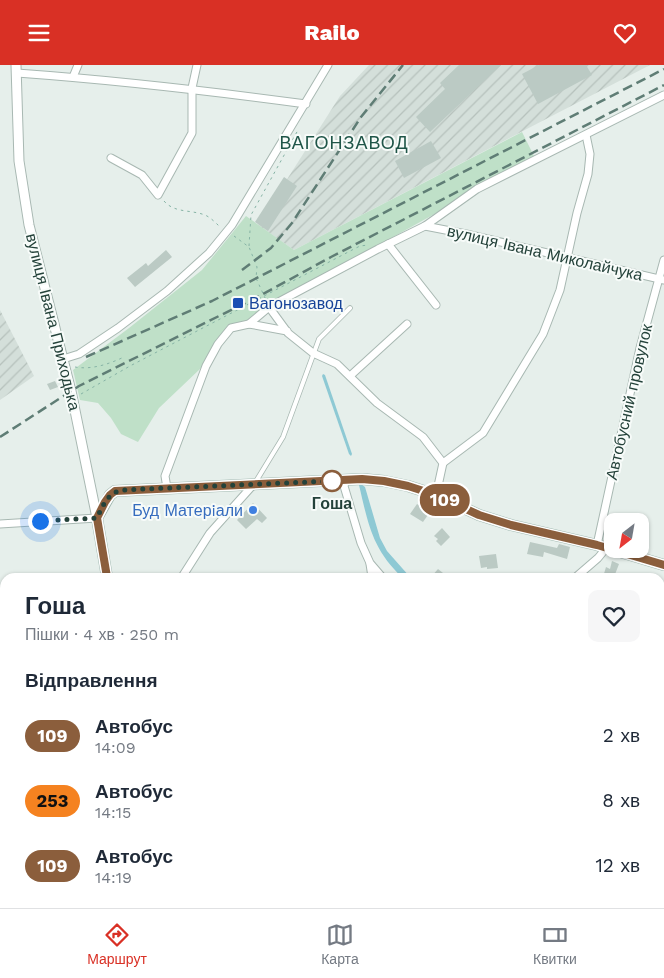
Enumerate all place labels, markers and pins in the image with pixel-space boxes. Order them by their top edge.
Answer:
place label: Вагонозавод [249,294,344,313]
marker: Вагонозавод [231,296,245,310]
marker: Гоша [321,470,343,492]
place label: Гоша [312,494,352,513]
place label: Буд Матерiали [132,501,243,520]
marker: Буд Матерiали [247,504,259,516]

